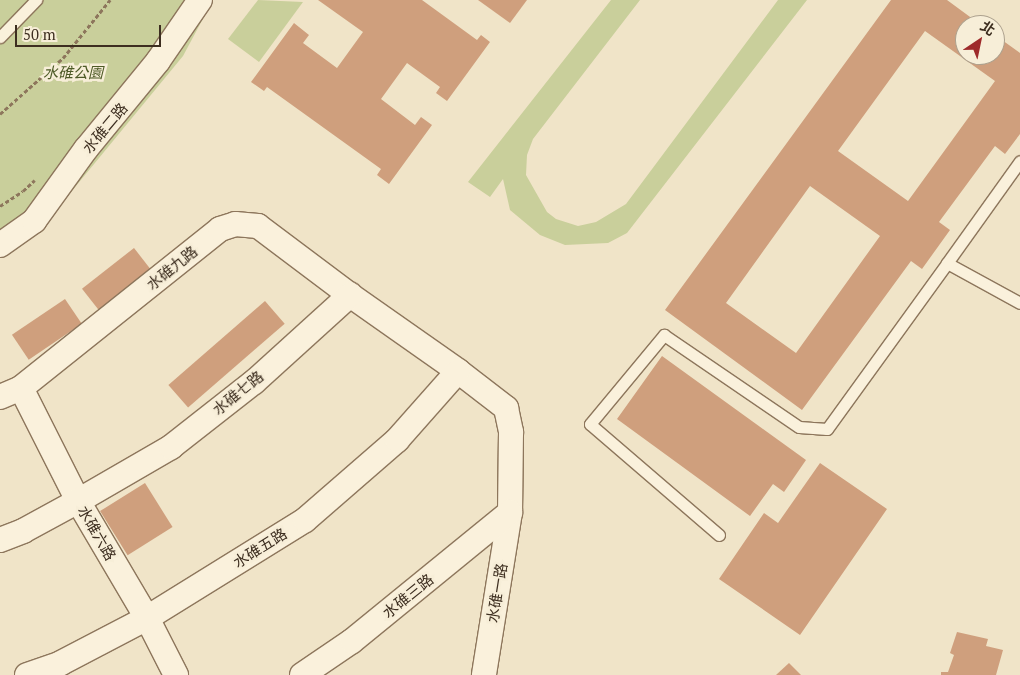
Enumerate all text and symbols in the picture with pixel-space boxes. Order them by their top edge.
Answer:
scale bar [18,15,164,47]
north arrow [955,15,1005,65]
text: 北 [977,16,999,40]
text: 50 m [23,24,56,44]
park label: 水碓公園 [43,64,103,82]
street label: 水碓二路 [79,99,131,157]
street label: 水碓九路 [143,242,201,294]
street label: 水碓七路 [209,367,267,419]
street label: 水碓六路 [74,503,120,563]
street label: 水碓五路 [230,524,290,572]
street label: 水碓一路 [483,562,511,624]
street label: 水碓三路 [379,570,437,622]

